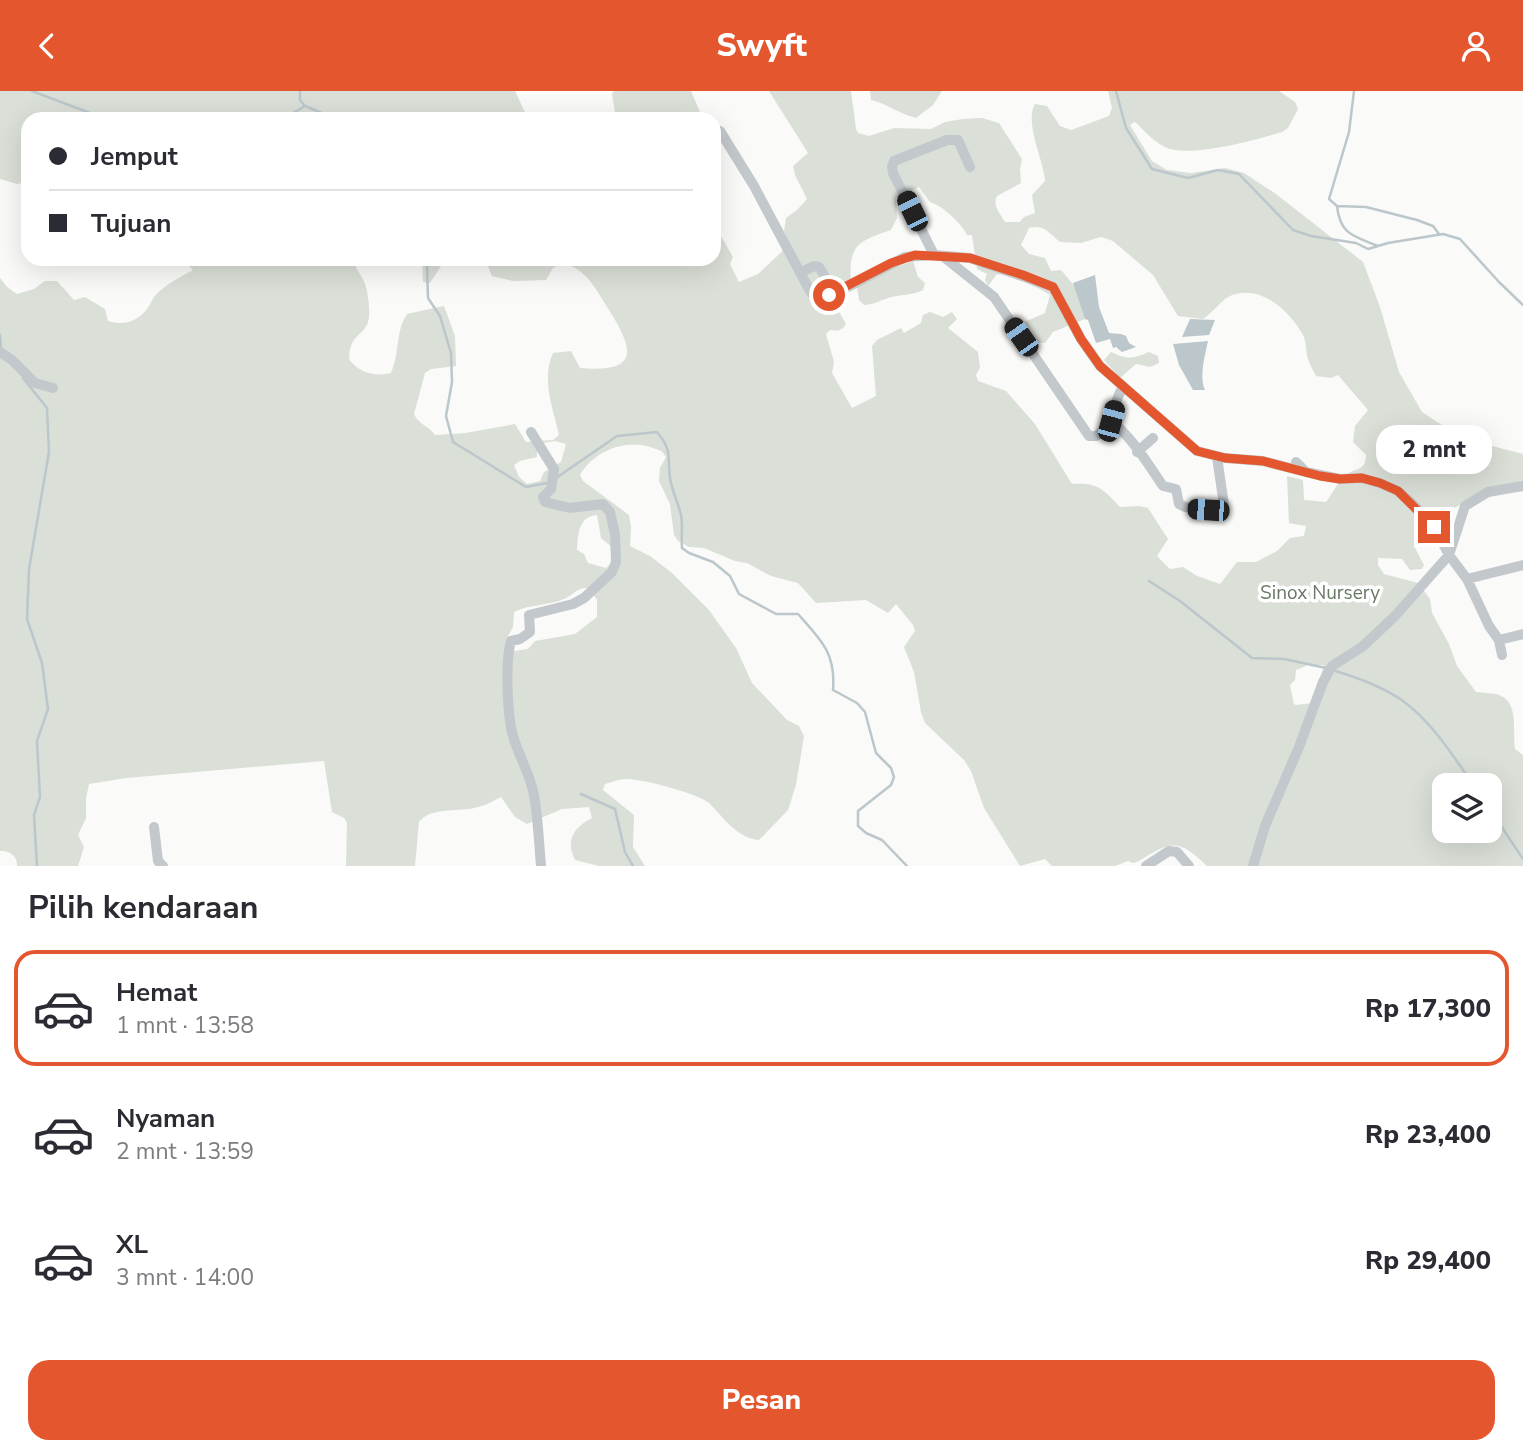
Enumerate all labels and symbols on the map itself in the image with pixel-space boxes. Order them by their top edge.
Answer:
car [894,188,931,234]
route start [813,279,845,311]
car [1001,314,1042,360]
car [1096,398,1127,444]
callout: 2 mnt [1376,425,1492,475]
car [1187,498,1230,522]
route end [1418,511,1450,543]
park label: Sinox Nursery [1260,580,1380,606]

